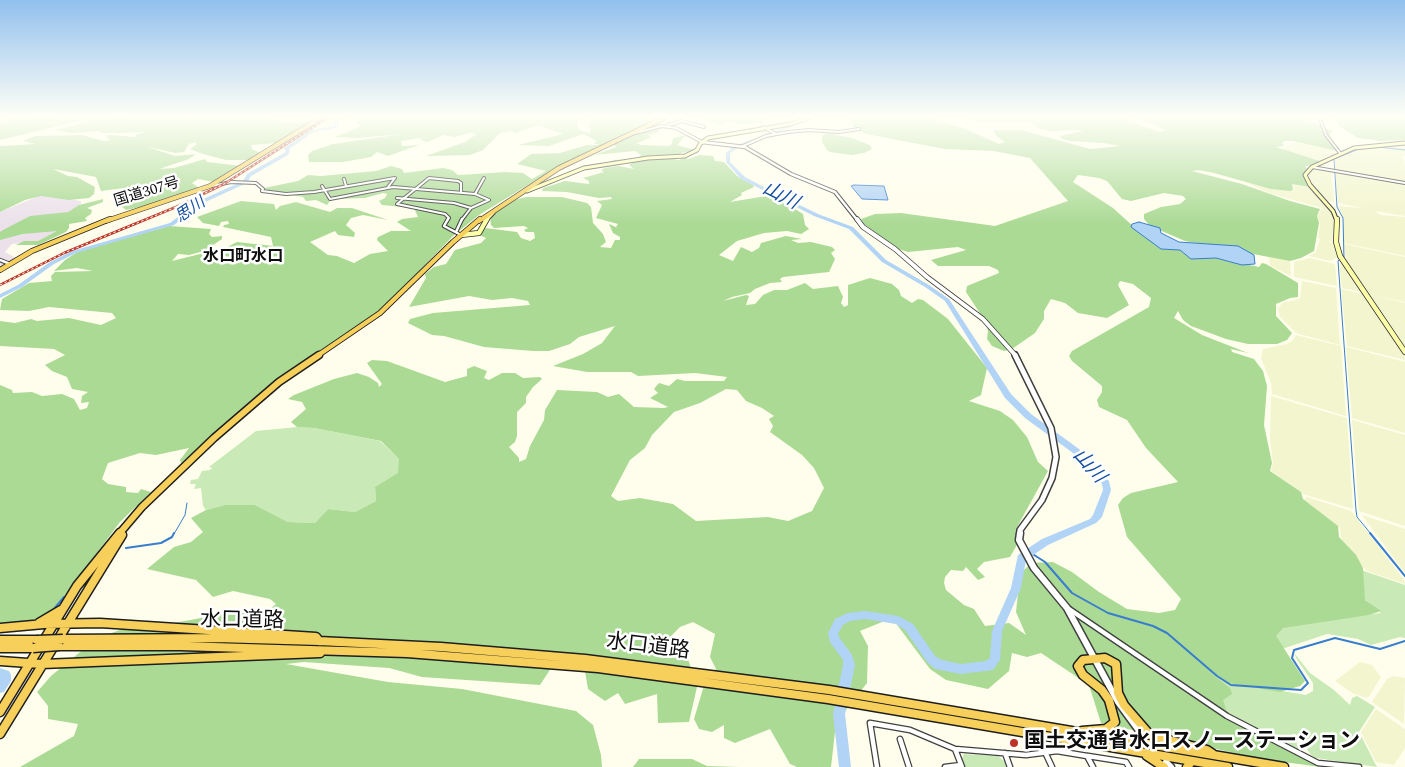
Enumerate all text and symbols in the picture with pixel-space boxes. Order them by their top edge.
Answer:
street label: 国道307号 [112,175,182,211]
water label: 山川 [758,178,802,216]
water label: 思川 [172,194,210,228]
district label: 水口町水口 [203,248,283,268]
water label: 山川 [1067,445,1109,489]
street label: 水口道路 [200,609,284,635]
street label: 水口道路 [605,630,691,666]
place label: 国土交通省水口スノーステーション [1024,730,1360,756]
marker: 国土交通省水口スノーステーション [1008,737,1020,749]

